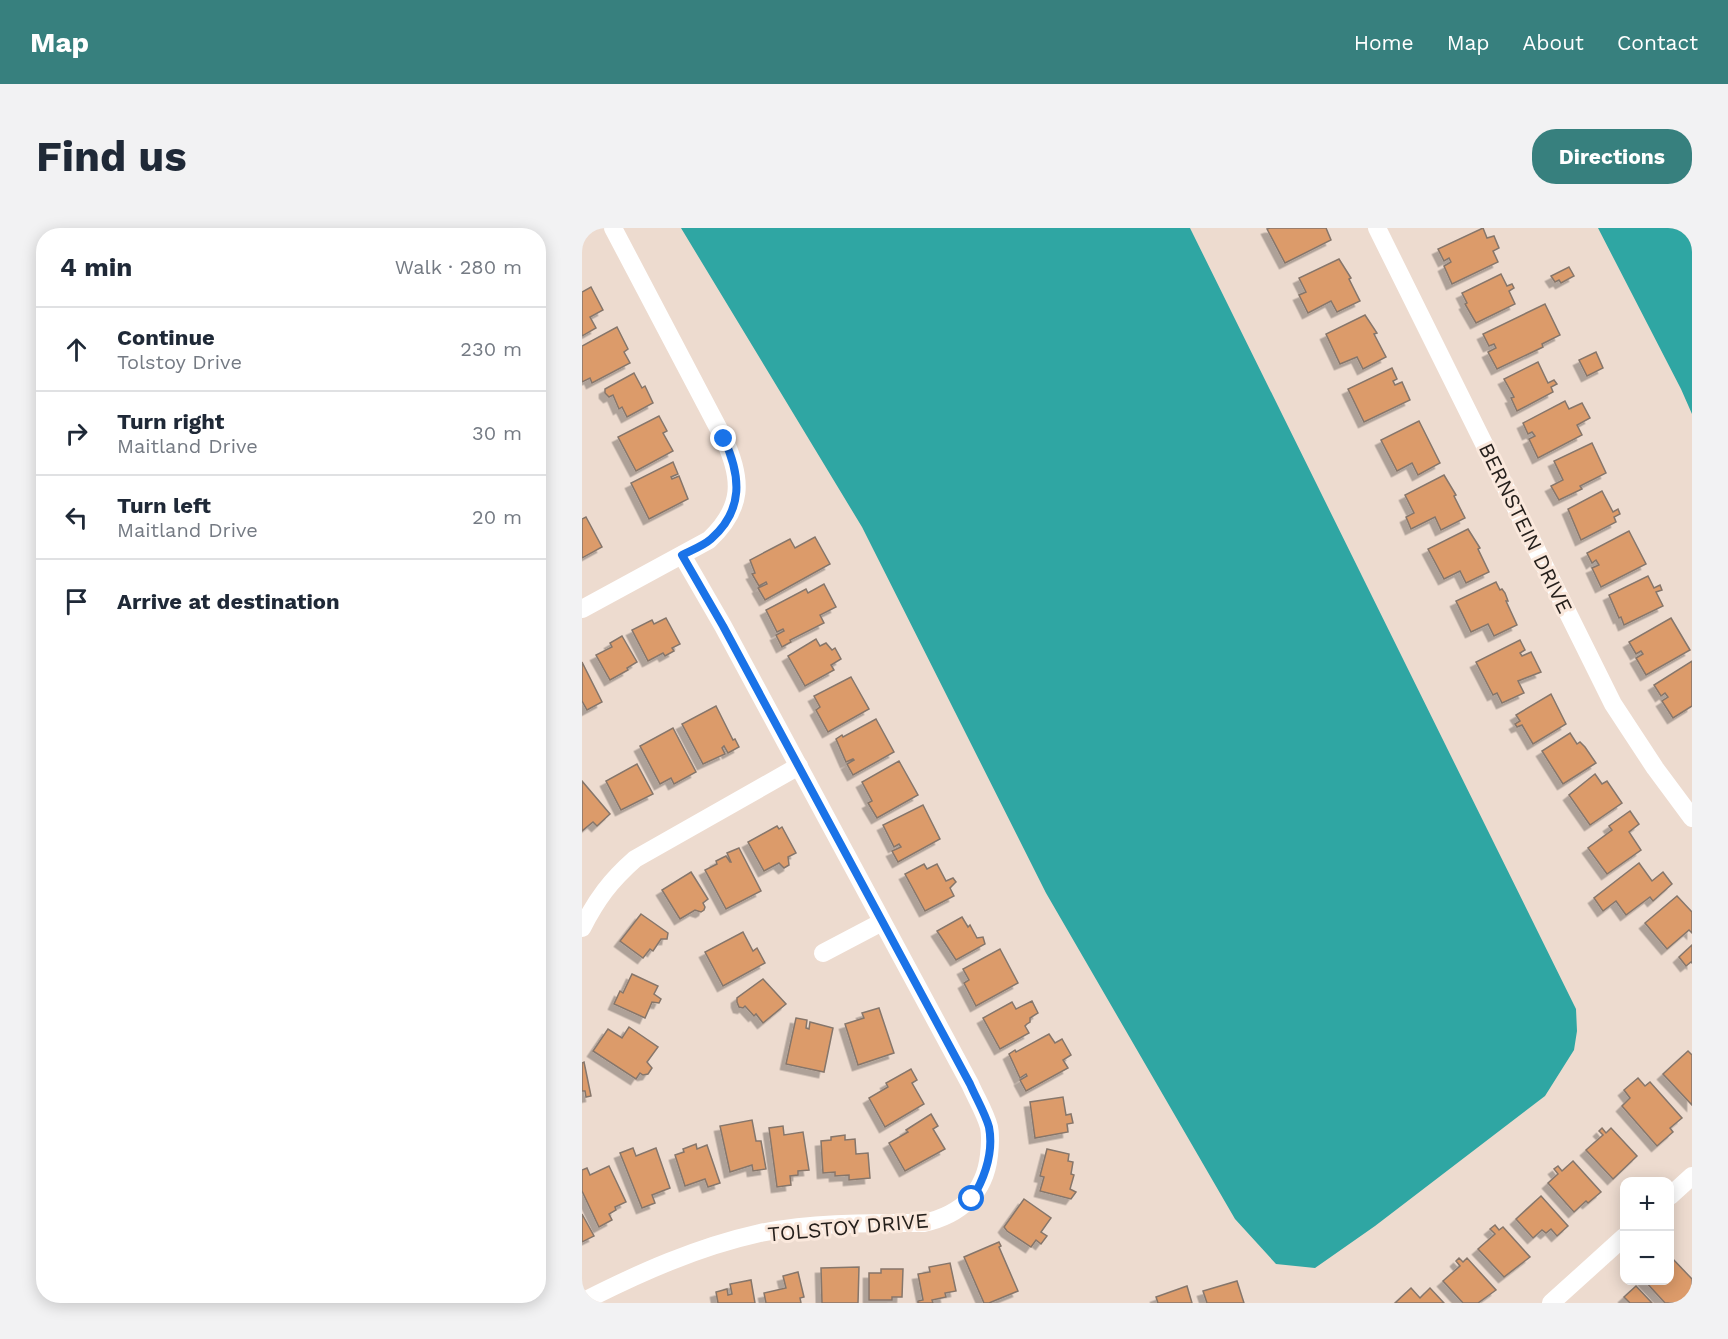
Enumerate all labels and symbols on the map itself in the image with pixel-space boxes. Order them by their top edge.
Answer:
route end [710,425,736,451]
street label: BERNSTEIN DRIVE [1474,439,1578,617]
route start [958,1185,984,1211]
street label: TOLSTOY DRIVE [766,1208,930,1246]

